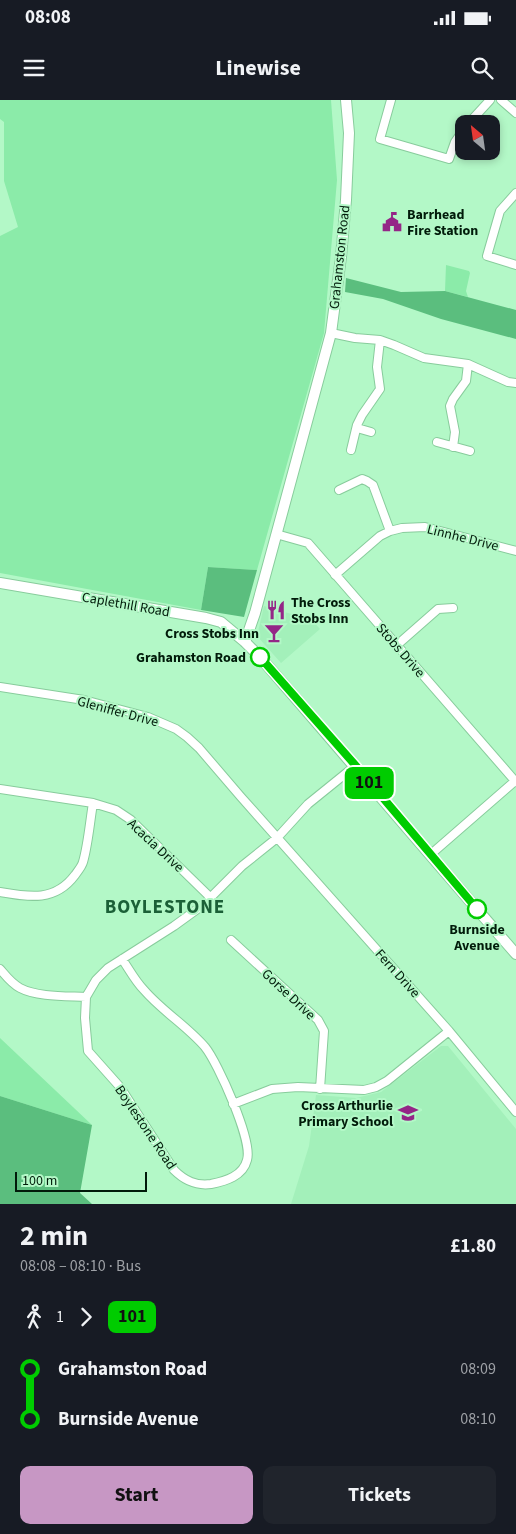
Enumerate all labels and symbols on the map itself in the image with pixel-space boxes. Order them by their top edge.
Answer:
north arrow [455,115,500,160]
street label: Grahamston Road [325,204,355,310]
place label: Barrhead Fire Station [407,205,478,241]
public building icon: Barrhead Fire Station [381,211,403,233]
street label: Linnhe Drive [425,519,501,557]
street label: Caplethill Road [80,587,171,623]
place label: The Cross Stobs Inn [291,593,351,629]
restaurant icon: The Cross Stobs Inn [265,599,287,621]
street label: Stobs Drive [371,619,429,682]
bar icon: Cross Stobs Inn [263,622,285,644]
place label: Cross Stobs Inn [165,624,259,644]
marker: Grahamston Road [250,647,270,667]
place label: Grahamston Road [136,648,246,668]
street label: Gleniffer Drive [75,692,161,732]
line badge: 101 [340,767,398,799]
street label: Acacia Drive [123,814,188,877]
district label: BOYLESTONE [105,894,225,921]
marker: Burnside Avenue [467,899,487,919]
place label: Burnside Avenue [449,920,505,956]
street label: Fern Drive [370,945,425,1002]
street label: Gorse Drive [257,965,320,1025]
street label: Boylestone Road [109,1081,181,1174]
place label: Cross Arthurlie Primary School [298,1096,393,1132]
school or university icon: Cross Arthurlie Primary School [397,1102,419,1124]
scale bar [15,1169,148,1192]

